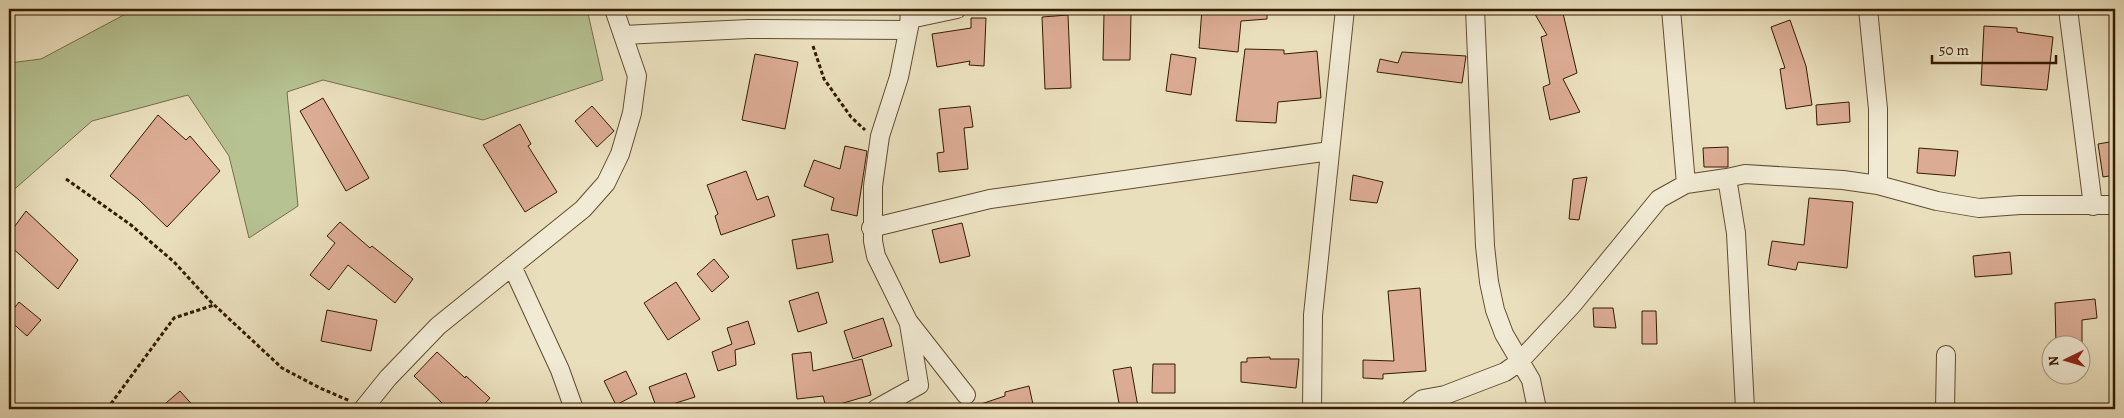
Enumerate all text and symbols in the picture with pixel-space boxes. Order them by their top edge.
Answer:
scale bar [1932,32,2055,64]
text: 50 m [1939,40,1969,60]
north arrow [2042,336,2092,386]
text: N [2044,355,2063,367]

